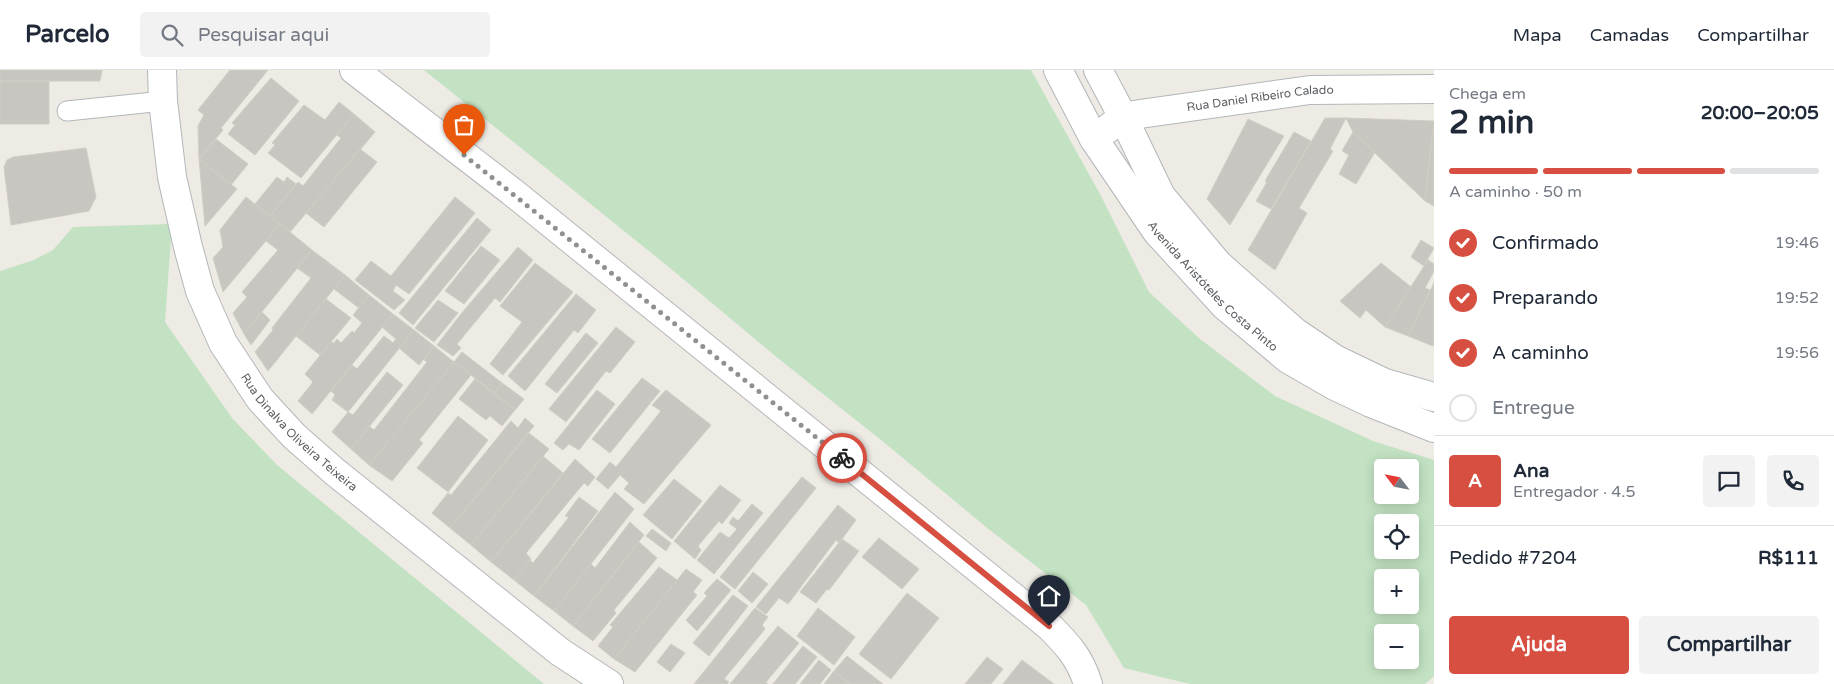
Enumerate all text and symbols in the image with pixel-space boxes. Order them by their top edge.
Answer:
search box [140,12,490,57]
text: Parcelo [25,20,110,49]
icon: search [158,21,186,49]
text: Pesquisar aqui [198,24,329,46]
text: Mapa [1513,24,1562,46]
text: Camadas [1590,24,1669,46]
text: Compartilhar [1697,24,1809,46]
street label: Rua Daniel Ribeiro Calado [1186,83,1334,114]
text: Chega em [1449,84,1526,104]
text: 20:00–20:05 [1701,102,1819,124]
pin [443,104,485,155]
text: 2 min [1449,104,1534,142]
icon: bag [450,111,478,139]
text: A caminho · 50 m [1449,182,1582,202]
street label: Avenida Aristóteles Costa Pinto [1145,218,1281,354]
icon: check [1449,229,1477,257]
text: Confirmado [1492,232,1599,254]
text: 19:46 [1775,233,1819,253]
icon: check [1449,284,1477,312]
text: Preparando [1492,287,1598,309]
text: 19:52 [1775,288,1819,308]
icon: check [1449,339,1477,367]
text: A caminho [1492,342,1589,364]
text: 19:56 [1775,343,1819,363]
street label: Rua Dinalva Oliveira Teixeira [238,371,360,494]
text: Entregue [1492,397,1575,419]
courier [817,433,867,483]
icon: bike [828,444,856,472]
button: chat [1703,455,1755,507]
button: phone [1767,455,1819,507]
north arrow [1374,459,1419,504]
map controls [1374,459,1419,669]
text: Ana [1513,460,1549,482]
text: A [1468,470,1482,492]
text: Entregador · 4.5 [1513,482,1635,502]
button: locate [1374,514,1419,559]
text: Pedido #7204 [1449,547,1577,569]
text: R$111 [1758,547,1819,569]
button: + [1374,569,1419,614]
pin [1028,575,1070,626]
icon: home [1035,582,1063,610]
button: Ajuda [1449,616,1629,674]
button: Compartilhar [1639,616,1819,674]
button: − [1374,624,1419,669]

